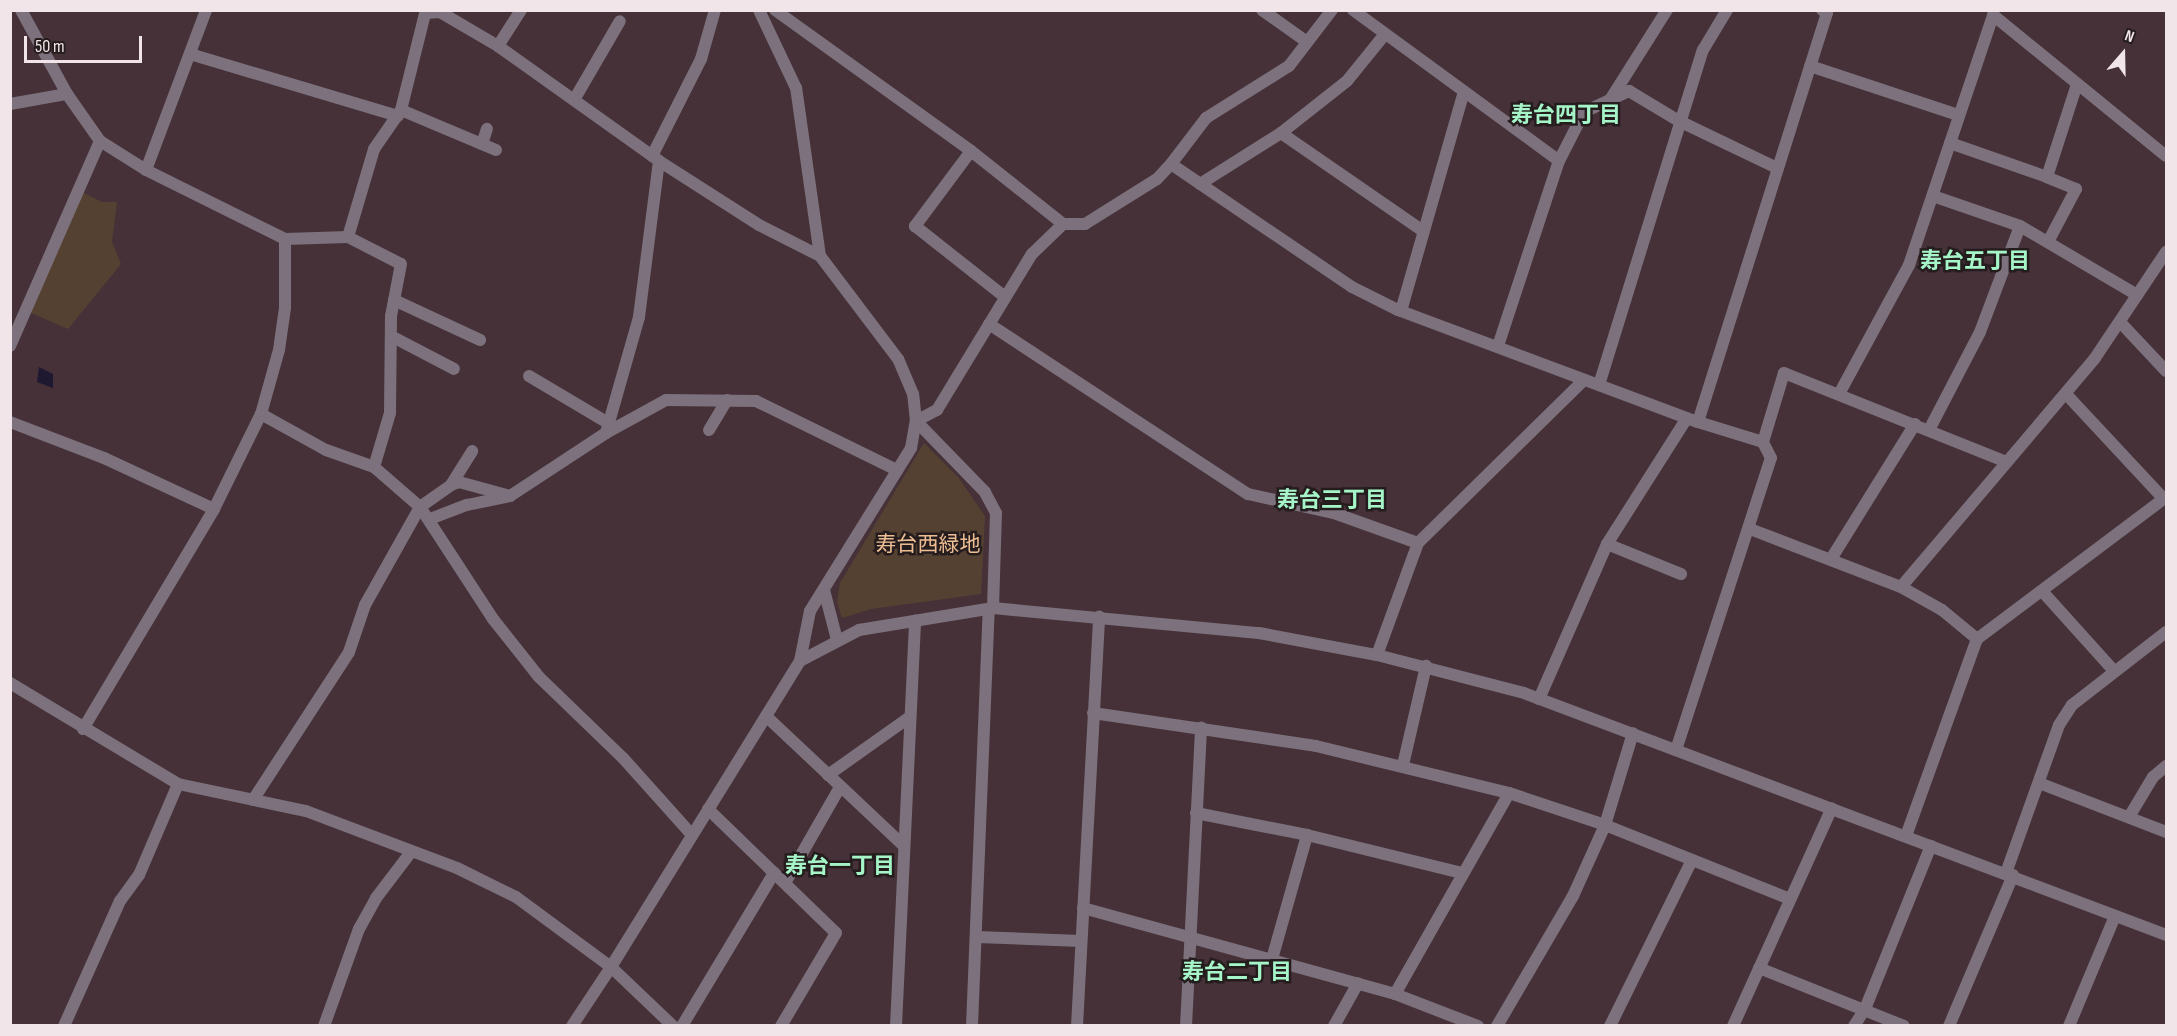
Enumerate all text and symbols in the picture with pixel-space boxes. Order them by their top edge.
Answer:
scale bar [27,24,146,62]
north arrow [2093,24,2153,84]
text: N [2122,26,2137,47]
text: 50 m [35,36,65,57]
district label: 寿台四丁目 [1511,103,1621,129]
district label: 寿台五丁目 [1920,249,2030,275]
district label: 寿台三丁目 [1277,488,1387,514]
park label: 寿台西緑地 [876,532,980,558]
district label: 寿台一丁目 [785,854,895,880]
district label: 寿台二丁目 [1182,960,1292,986]

